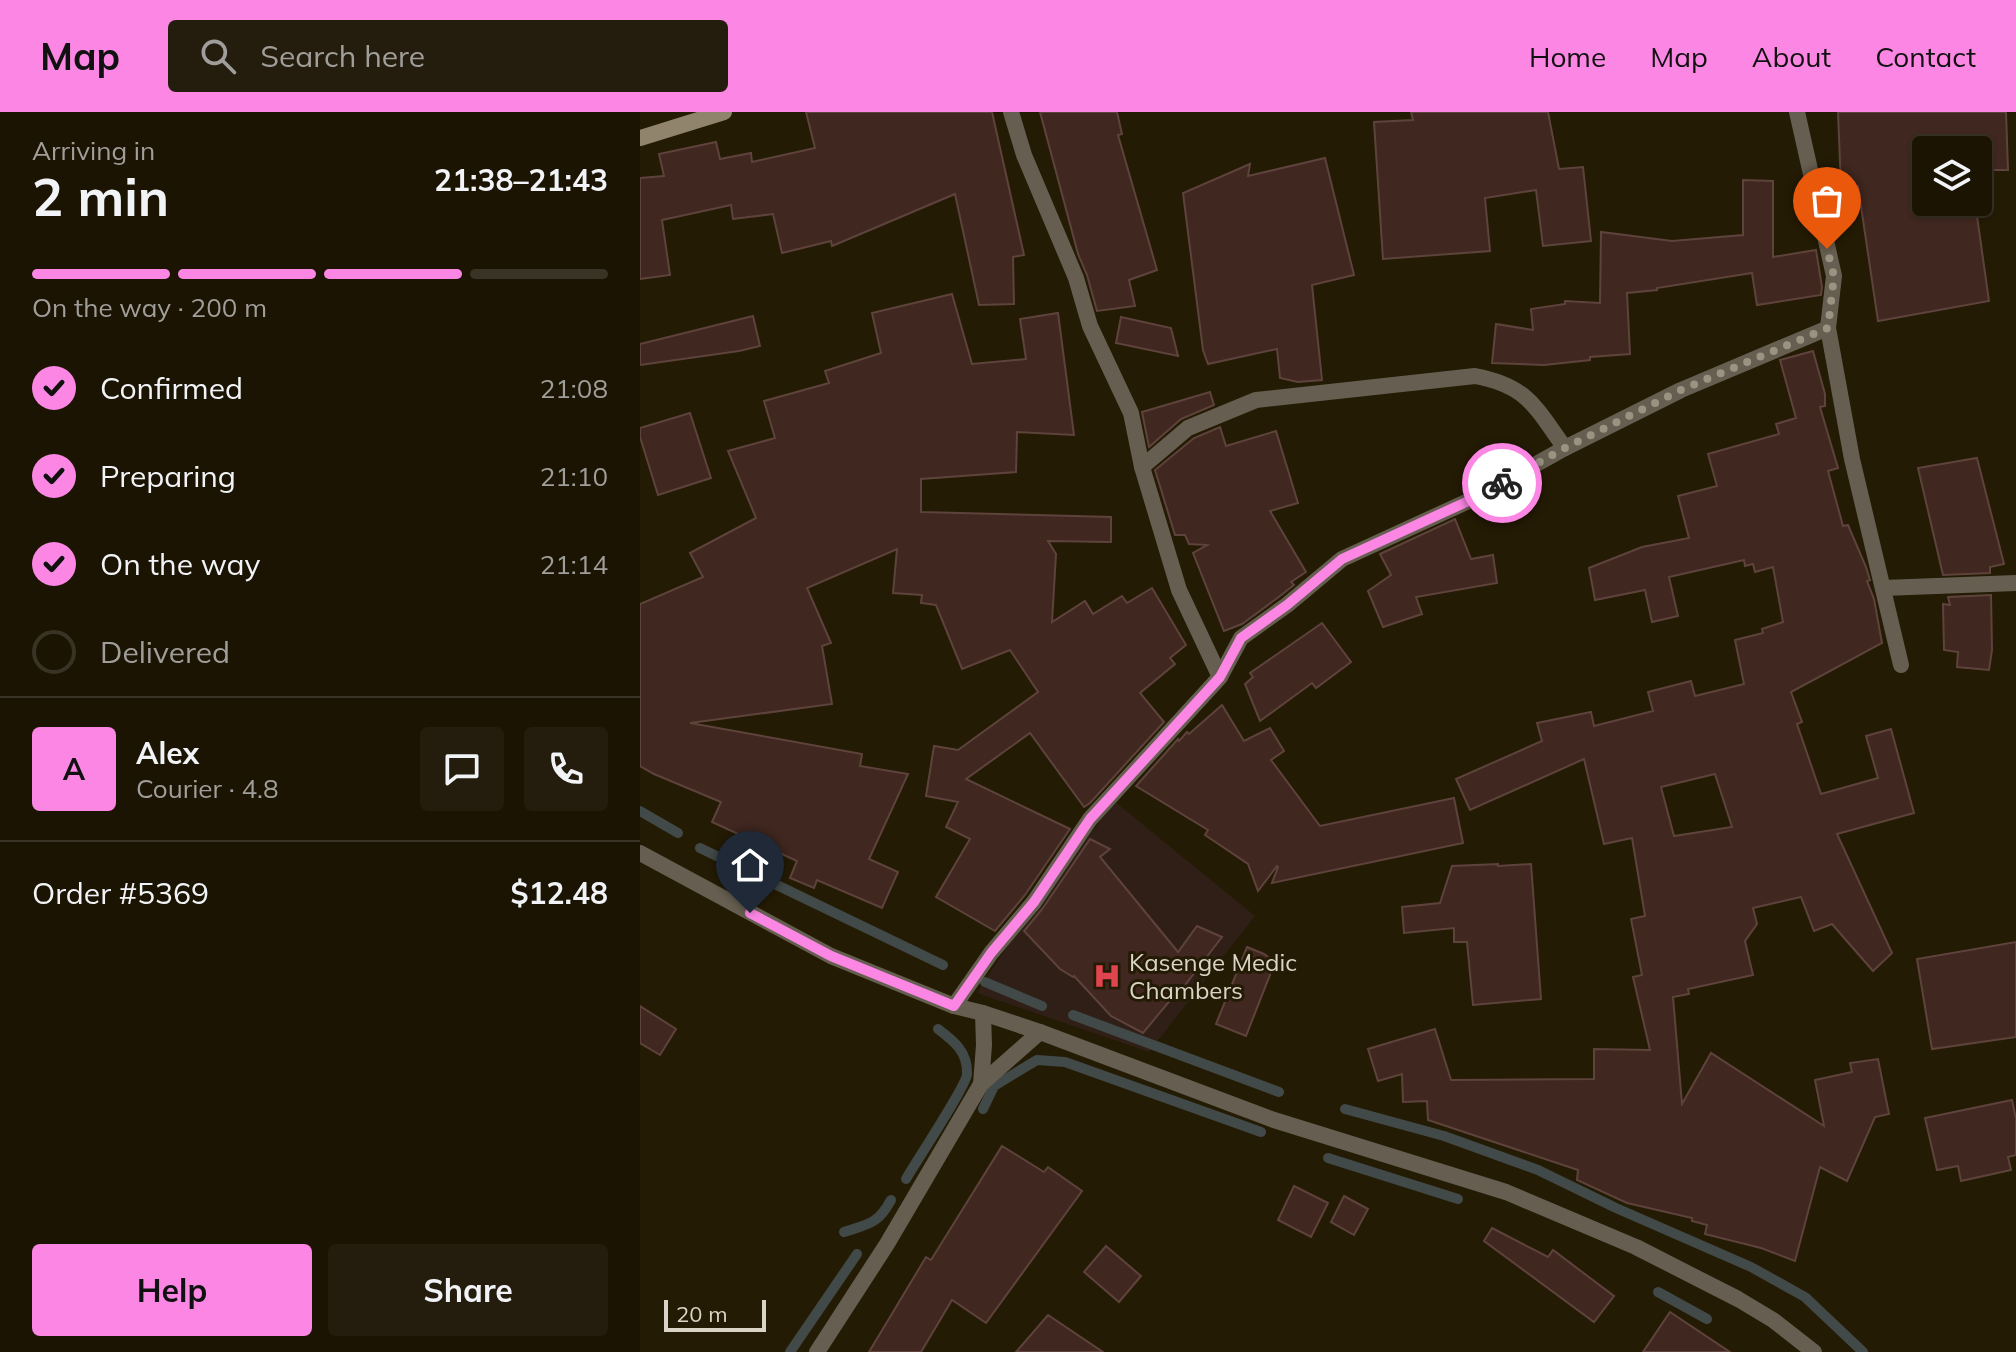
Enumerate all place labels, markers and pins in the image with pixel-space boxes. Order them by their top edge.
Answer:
pin [1793,167,1861,249]
pin [716,831,784,913]
place label: Kasenge Medic Chambers [1129,947,1297,1005]
hospital icon: Kasenge Medic Chambers [1092,961,1122,991]

